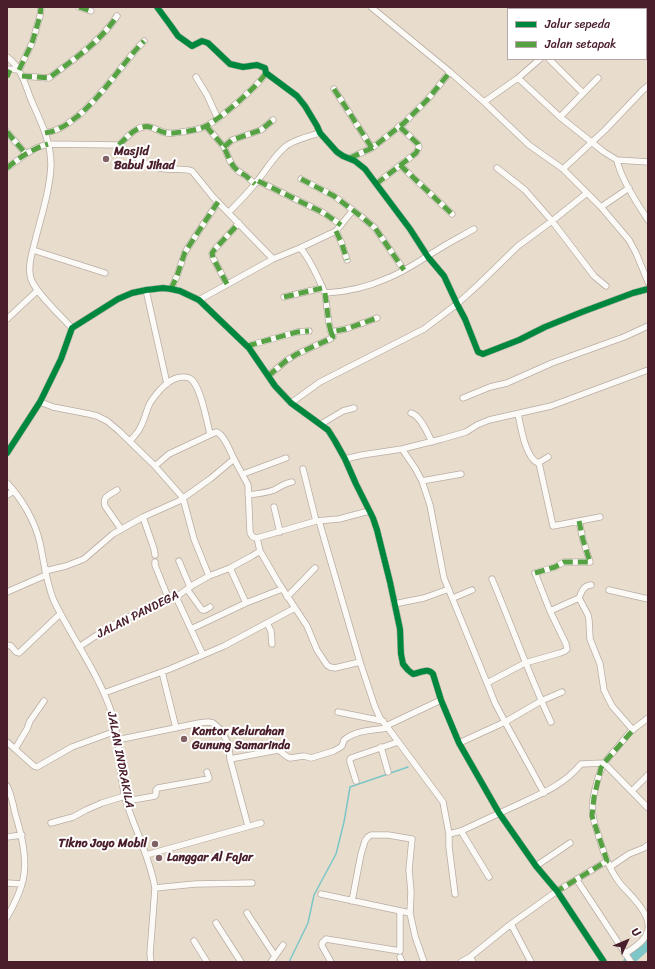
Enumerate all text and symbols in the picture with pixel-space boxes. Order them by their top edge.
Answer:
legend [507,8,647,60]
text: Jalur sepeda [545,13,610,35]
text: Jalan setapak [545,33,616,55]
place label: Masjid Babul Jihad [114,145,175,173]
marker: Masjid Babul Jihad [101,154,111,164]
street label: JALAN PANDEGA [95,588,181,642]
street label: JALAN INDRAKILA [104,711,136,809]
place label: Kantor Kelurahan Gunung Samarinda [192,725,290,753]
marker: Kantor Kelurahan Gunung Samarinda [179,734,189,744]
place label: Tikno Joyo Mobil [59,837,147,851]
marker: Tikno Joyo Mobil [150,839,160,849]
place label: Langgar Al Fajar [167,851,253,865]
marker: Langgar Al Fajar [154,853,164,863]
north arrow [607,921,647,961]
text: U [627,923,645,942]

